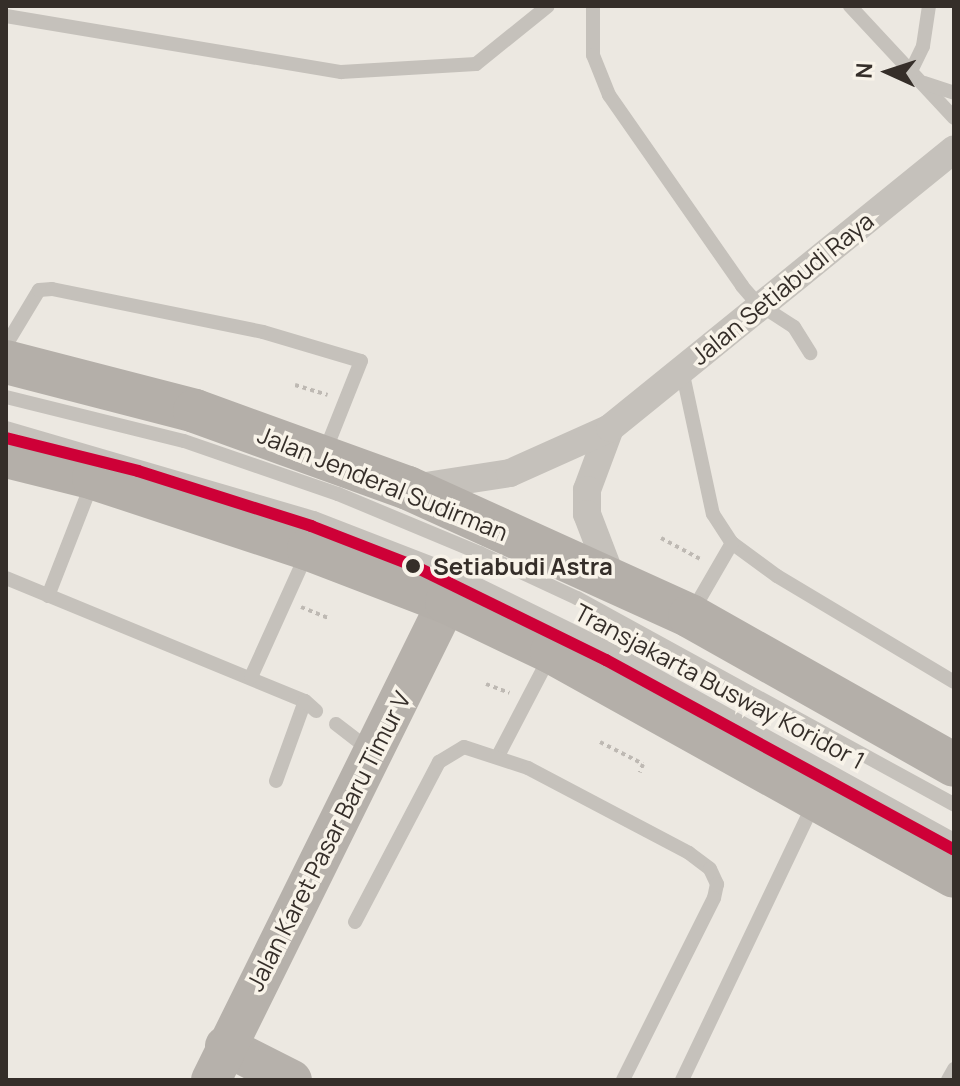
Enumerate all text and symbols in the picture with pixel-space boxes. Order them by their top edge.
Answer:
north arrow [848,32,928,112]
text: N [849,62,879,79]
street label: Jalan Setiabudi Raya [685,206,879,370]
street label: Jalan Jenderal Sudirman [254,420,512,546]
place label: Setiabudi Astra [433,552,613,580]
marker: Setiabudi Astra [400,553,426,579]
street label: Transjakarta Busway Koridor 1 [570,597,870,775]
street label: Jalan Karet Pasar Baru Timur V [240,687,416,995]

